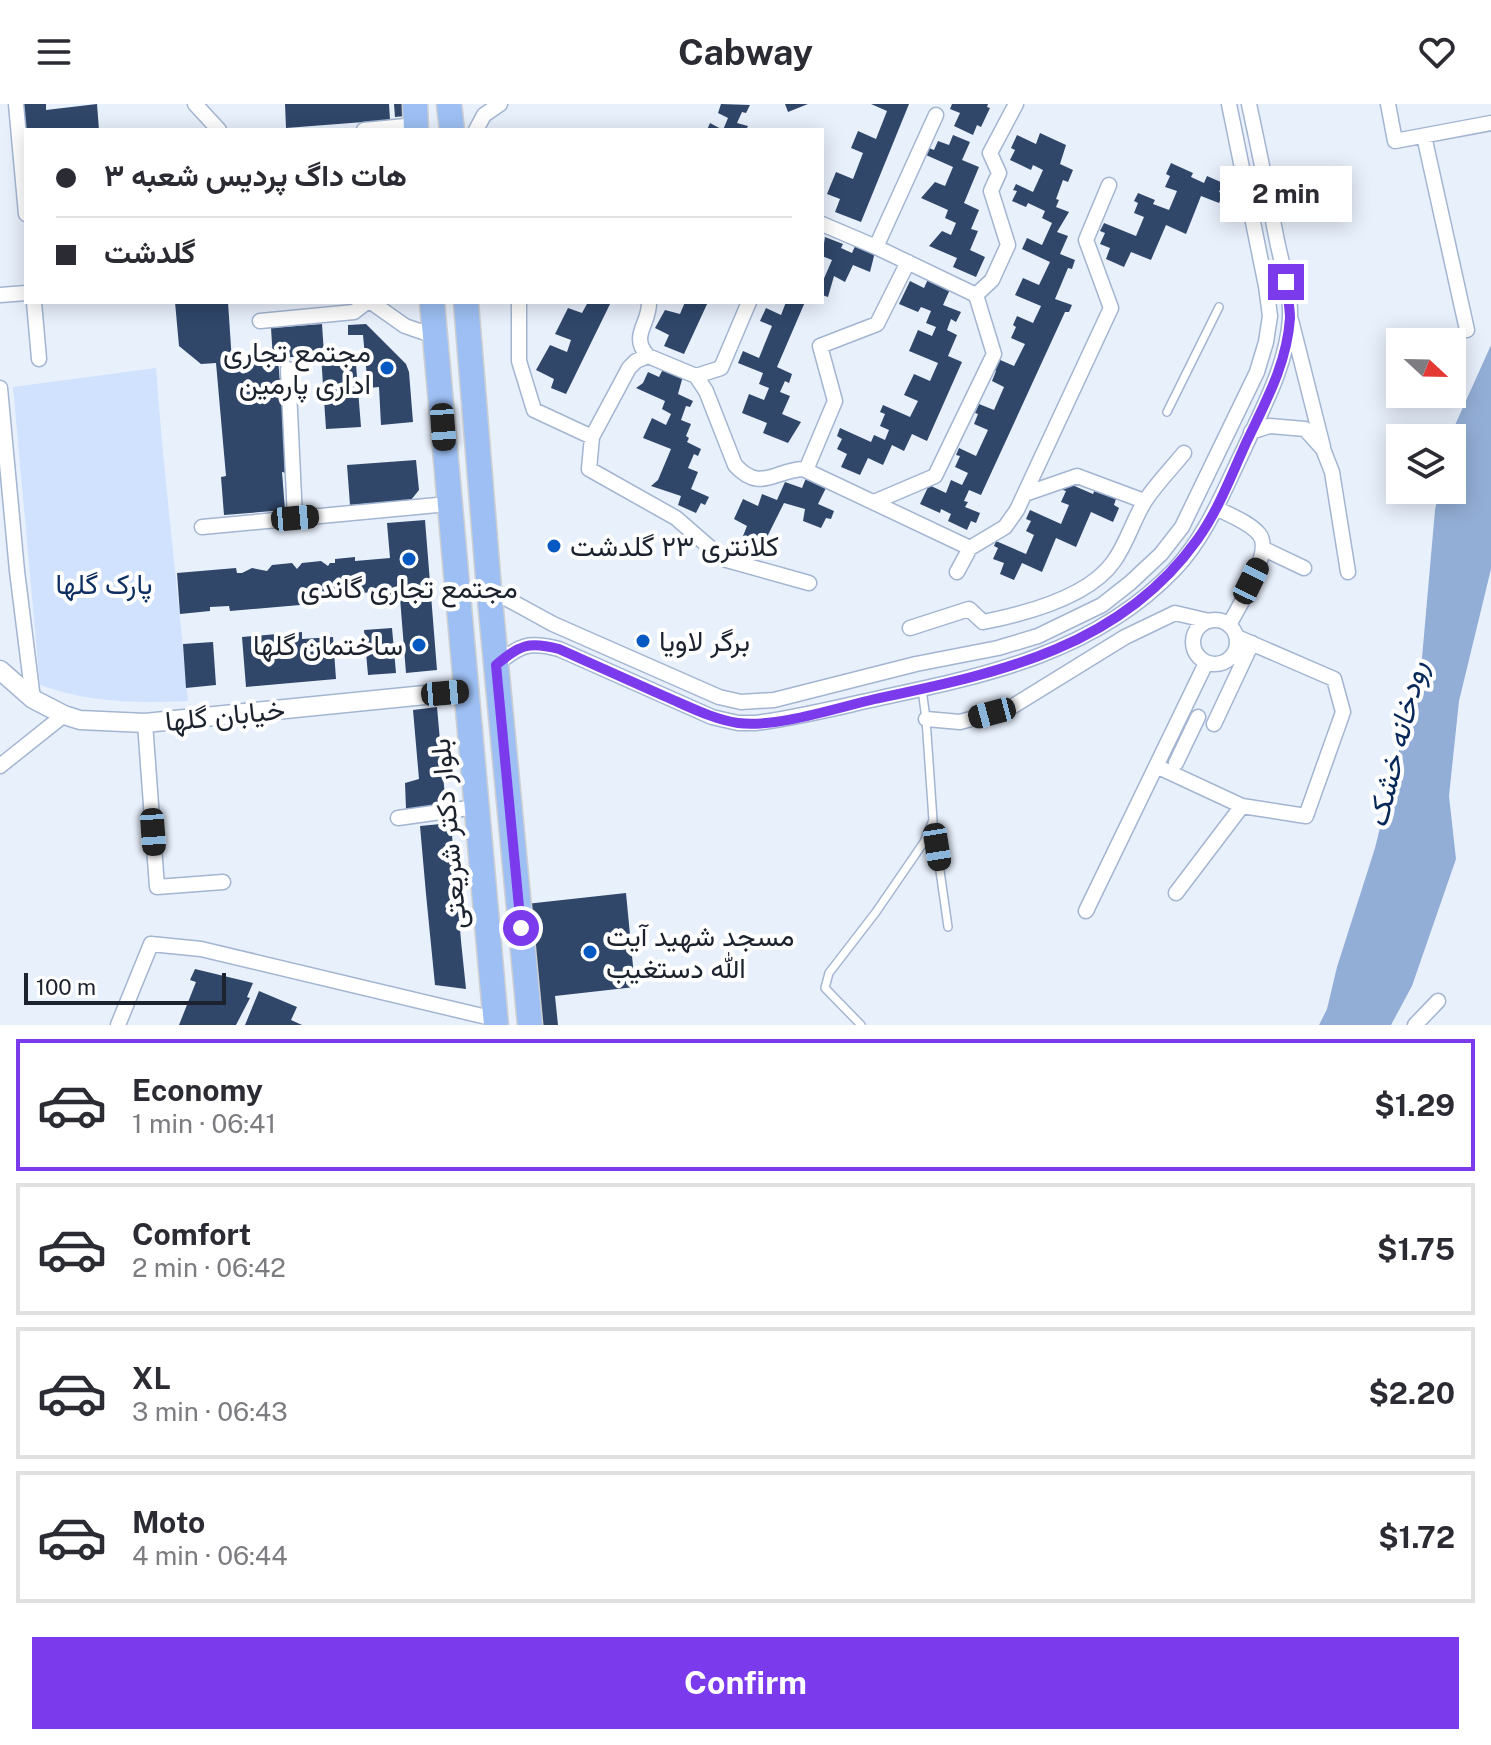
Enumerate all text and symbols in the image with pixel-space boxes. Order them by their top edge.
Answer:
icon: menu [32,30,76,74]
icon: heart [1415,30,1459,74]
text: Cabway [678,31,813,73]
text: هات داگ پردیس شعبه ۳ [104,157,407,193]
callout: 2 min [1220,166,1352,222]
text: 2 min [1252,178,1320,209]
text: گلدشت [104,234,196,270]
route end [1268,264,1304,300]
north arrow [1386,328,1466,408]
map controls [1386,328,1466,504]
place label: مجتمع تجاری اداری پارمین [223,335,371,403]
marker: مجتمع تجاری اداری پارمین [378,359,396,377]
car [429,402,457,452]
button: layers [1386,424,1466,504]
car [270,504,320,532]
place label: کلانتری ۲۳ گلدشت [570,529,779,564]
marker: کلانتری ۲۳ گلدشت [545,537,563,555]
marker: مجتمع تجاری گاندی [400,550,418,568]
car [1230,554,1272,608]
park label: پارک گلها [56,567,152,603]
place label: مجتمع تجاری گاندی [300,571,518,608]
place label: برگر لاویا [659,624,750,659]
place label: ساختمان گلها [253,628,403,663]
marker: برگر لاویا [634,632,652,650]
marker: ساختمان گلها [410,636,428,654]
water label: رودخانه خشک [1358,657,1435,831]
car [420,679,470,707]
street label: خیابان گلها [163,692,287,739]
car [966,695,1018,731]
street label: بلوار دکتر شریعتی [423,737,474,931]
car [139,807,167,857]
car [921,821,953,873]
route start [503,910,539,946]
place label: مسجد شهید آیت الله دستغیب [606,919,794,985]
marker: مسجد شهید آیت الله دستغیب [581,943,599,961]
scale bar [24,969,226,1005]
text: 100 m [36,974,96,1000]
icon: car [36,1069,108,1141]
text: Economy [132,1072,263,1108]
text: $1.29 [1374,1087,1455,1123]
text: 1 min · 06:41 [132,1108,276,1139]
icon: car [36,1213,108,1285]
text: Comfort [132,1216,251,1252]
text: $1.75 [1377,1231,1455,1267]
text: 2 min · 06:42 [132,1252,286,1283]
icon: car [36,1357,108,1429]
text: XL [132,1360,171,1396]
text: $2.20 [1368,1375,1455,1411]
text: 3 min · 06:43 [132,1396,288,1427]
icon: car [36,1501,108,1573]
text: Moto [132,1504,205,1540]
text: $1.72 [1378,1519,1455,1555]
text: 4 min · 06:44 [132,1540,288,1571]
button: Confirm [32,1637,1459,1729]

